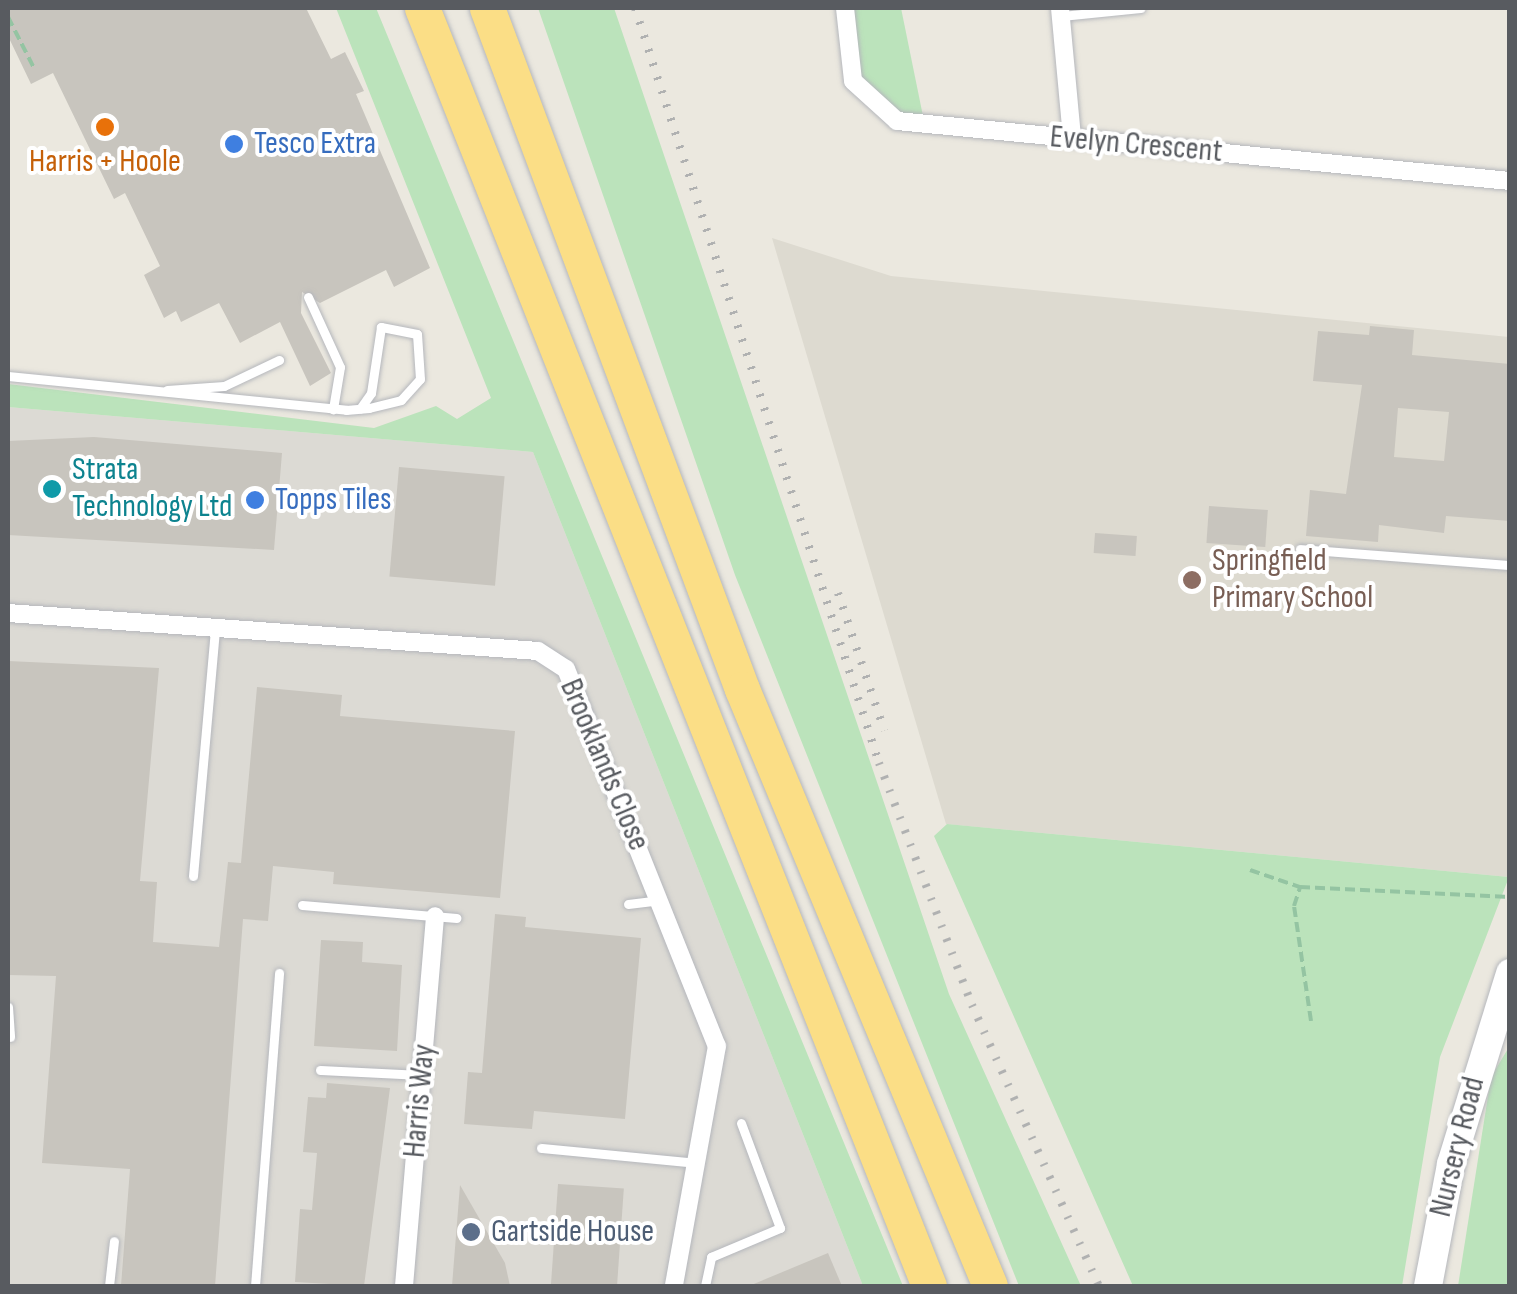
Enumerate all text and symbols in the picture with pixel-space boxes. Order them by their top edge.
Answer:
marker: Harris + Hoole [94,116,116,138]
street label: Evelyn Crescent [1048,118,1224,172]
place label: Tesco Extra [254,125,376,163]
marker: Tesco Extra [223,133,245,155]
place label: Harris + Hoole [29,143,181,181]
place label: Strata Technology Ltd [72,452,232,527]
marker: Strata Technology Ltd [41,478,63,500]
place label: Topps Tiles [275,481,391,519]
marker: Topps Tiles [244,489,266,511]
place label: Springfield Primary School [1212,543,1373,618]
marker: Springfield Primary School [1181,569,1203,591]
street label: Brooklands Close [551,673,657,857]
street label: Harris Way [396,1043,444,1159]
street label: Nursery Road [1422,1073,1494,1221]
place label: Gartside House [491,1213,654,1251]
marker: Gartside House [460,1221,482,1243]

